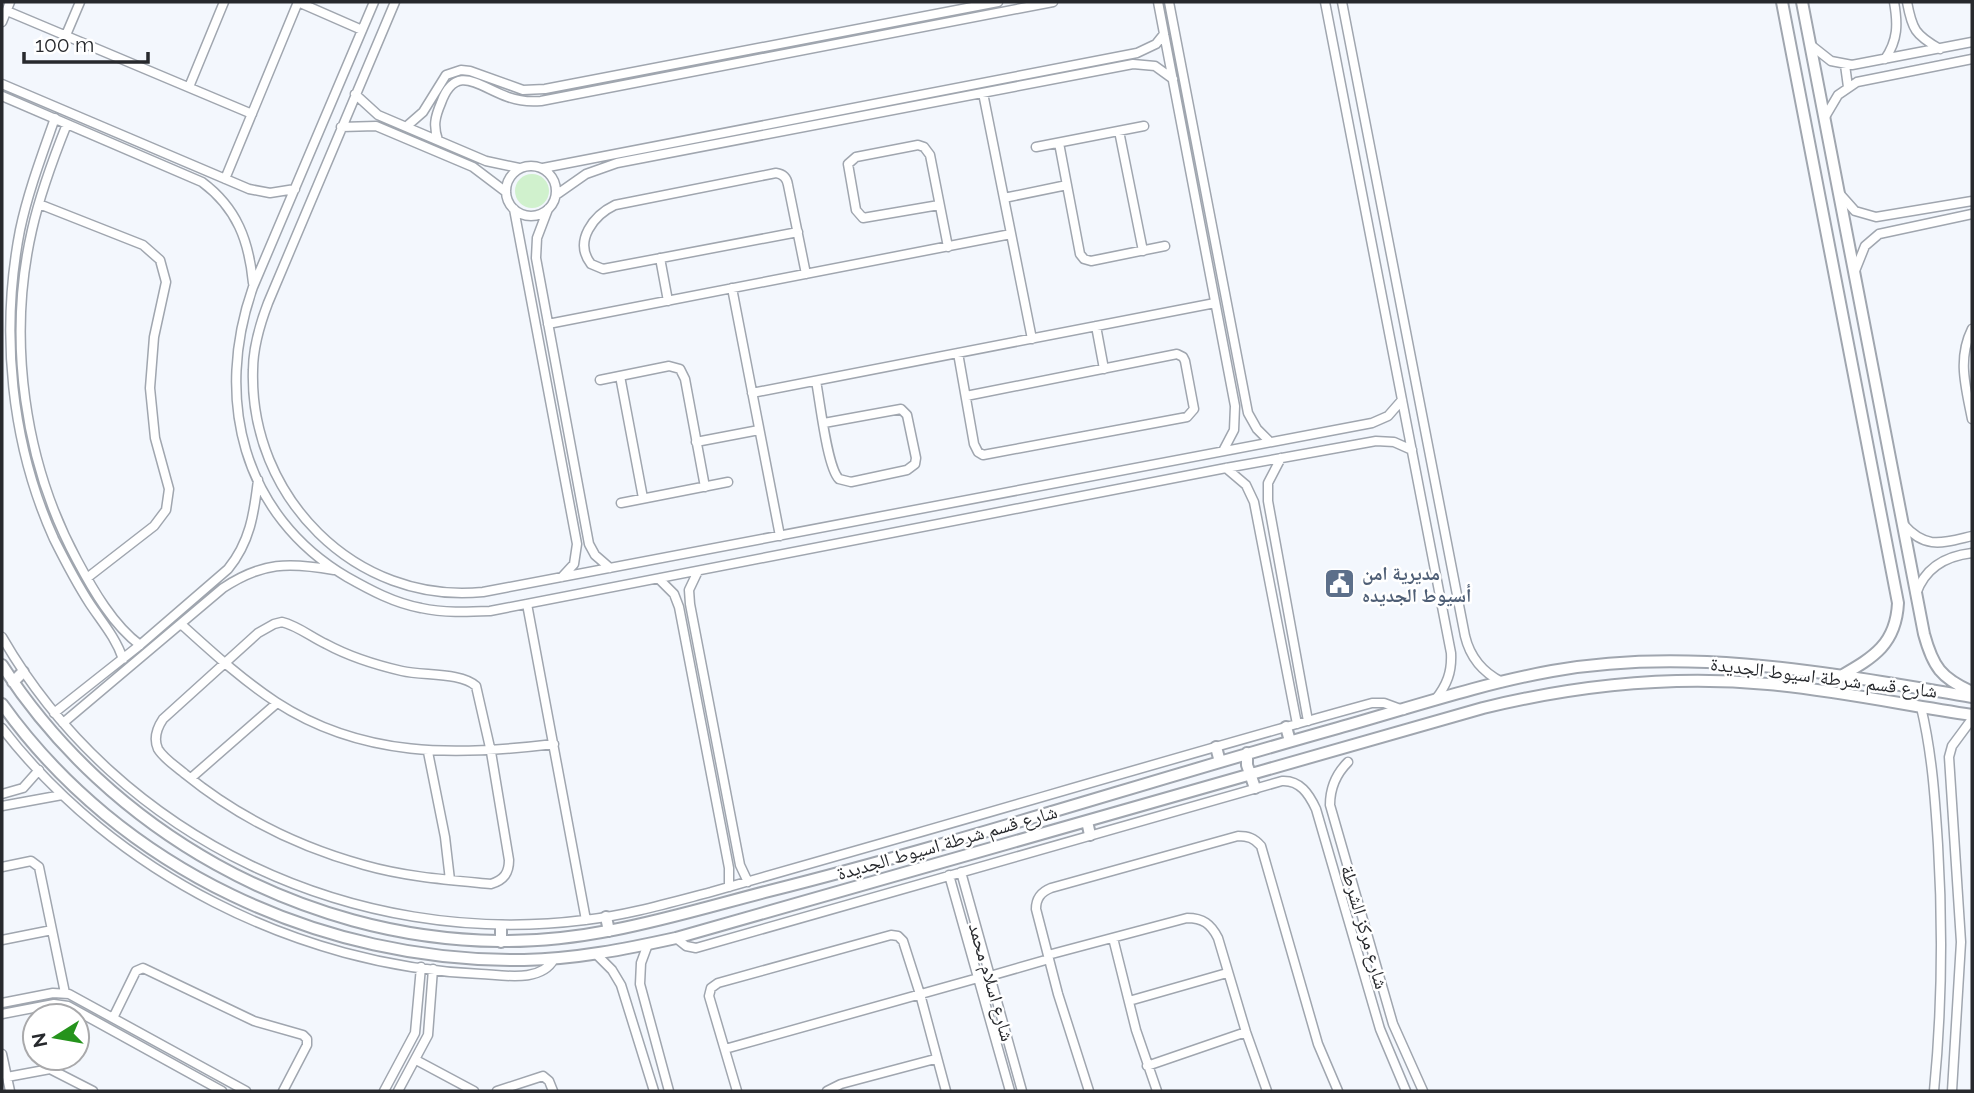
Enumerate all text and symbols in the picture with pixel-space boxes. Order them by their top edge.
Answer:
scale bar [24,21,149,65]
text: 100 m [35,32,94,57]
place label: مديرية امن أسيوط الجديده [1362,562,1471,607]
public building icon: مديرية امن أسيوط الجديده [1322,567,1356,601]
street label: شارع قسم شرطة اسيوط الجديدة [1709,652,1939,704]
street label: شارع قسم شرطة اسيوط الجديدة [834,800,1060,886]
street label: شارع مركز الشرطة [1336,863,1393,992]
street label: شارع اسلام محمد [962,920,1019,1044]
north arrow [21,1002,91,1072]
text: N [27,1031,51,1049]

